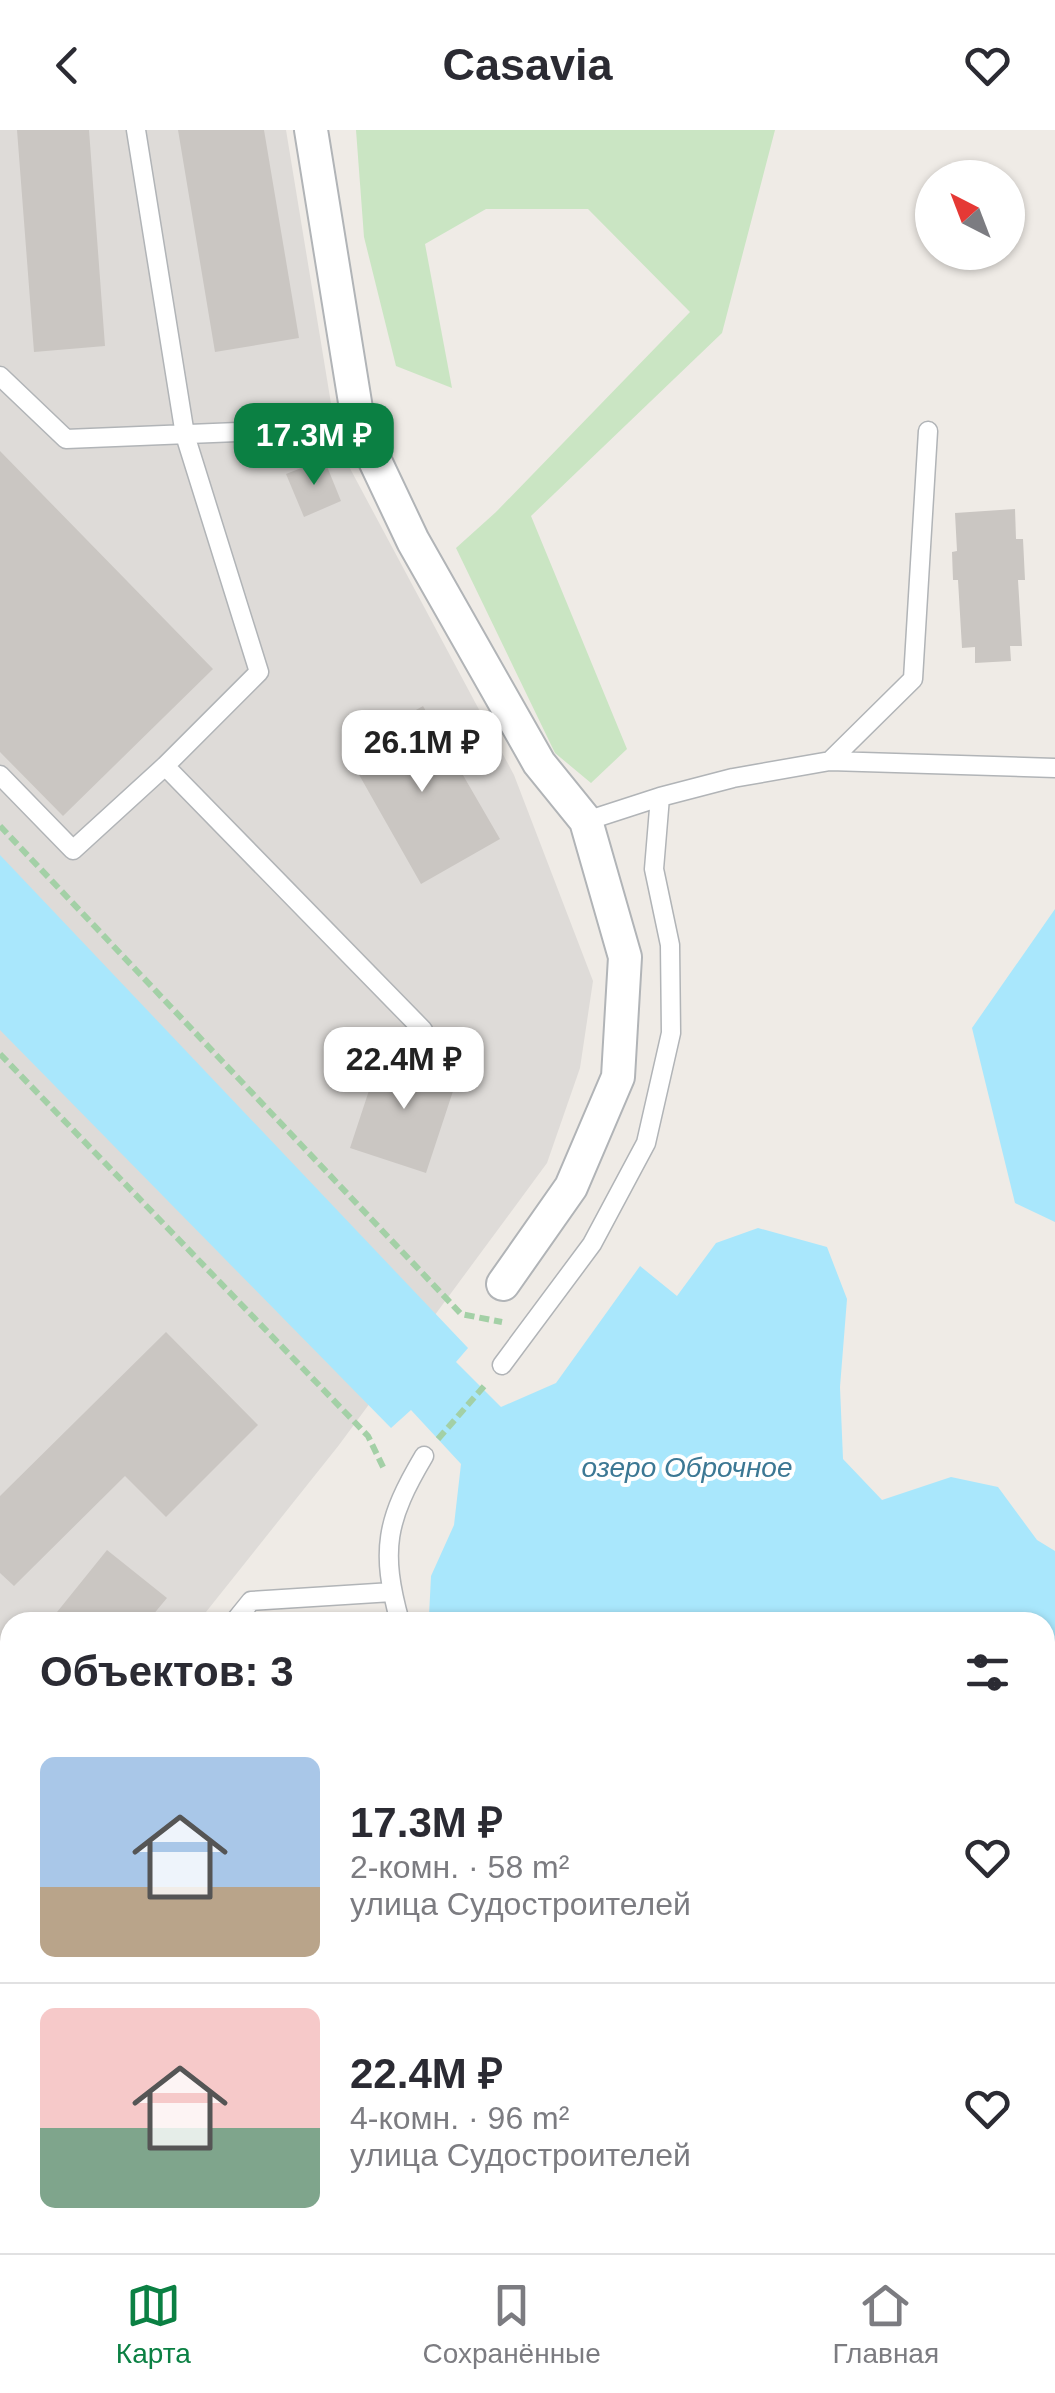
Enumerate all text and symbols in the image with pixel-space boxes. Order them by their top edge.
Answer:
icon: back [40,38,95,93]
icon: heart [960,38,1015,93]
text: Casavia [442,39,613,90]
north arrow [915,160,1025,270]
map controls [915,160,1025,270]
pin: 17.3M ₽ [222,403,406,488]
text: 17.3M ₽ [256,417,372,453]
pin: 26.1M ₽ [330,710,514,795]
text: 26.1M ₽ [364,724,480,760]
pin: 22.4M ₽ [312,1027,496,1112]
text: 22.4M ₽ [346,1041,462,1077]
water label: озеро Оброчное [582,1452,792,1483]
icon: filters [960,1645,1015,1700]
text: Объектов: 3 [40,1648,294,1695]
icon: home [120,1797,240,1917]
text: 17.3M ₽ [350,1799,503,1846]
icon: heart [960,1830,1015,1885]
text: 2-комн. · 58 m² [350,1849,569,1885]
text: улица Судостроителей [350,1886,691,1922]
icon: home [120,2048,240,2168]
text: 22.4M ₽ [350,2050,503,2097]
icon: heart [960,2081,1015,2136]
text: 4-комн. · 96 m² [350,2100,569,2136]
text: улица Судостроителей [350,2137,691,2173]
tab: Карта [116,2278,191,2370]
tab: Сохранённые [423,2278,601,2370]
tab: Главная [833,2278,939,2370]

